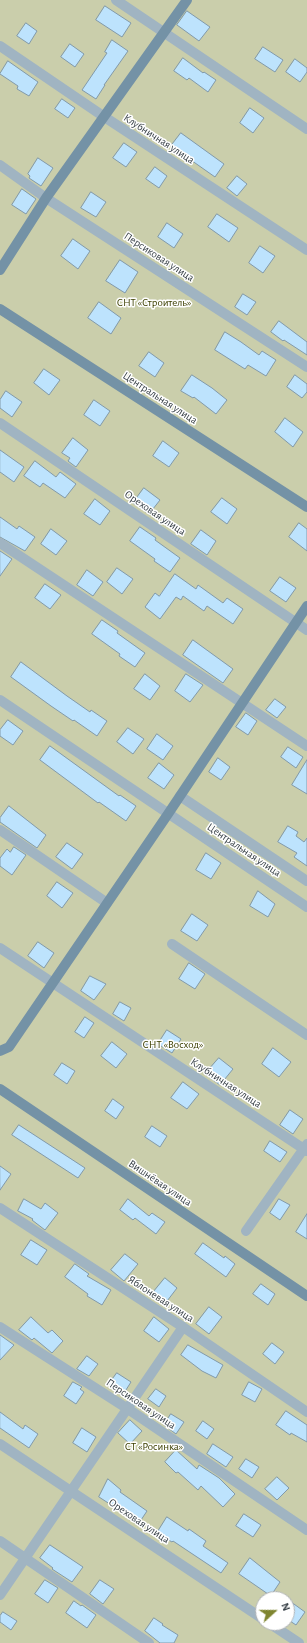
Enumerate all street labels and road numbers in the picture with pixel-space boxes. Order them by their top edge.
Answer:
street label: Клубничная улица [121,111,197,167]
street label: Персиковая улица [121,229,197,285]
street label: Центральная улица [120,369,200,427]
street label: Ореховая улица [122,488,188,538]
street label: Центральная улица [204,820,284,880]
street label: Клубничная улица [188,1055,264,1111]
street label: Вишнёвая улица [126,1157,194,1209]
street label: Яблоневая улица [126,1273,196,1325]
street label: Персиковая улица [104,1376,178,1432]
street label: Ореховая улица [106,1496,172,1546]

